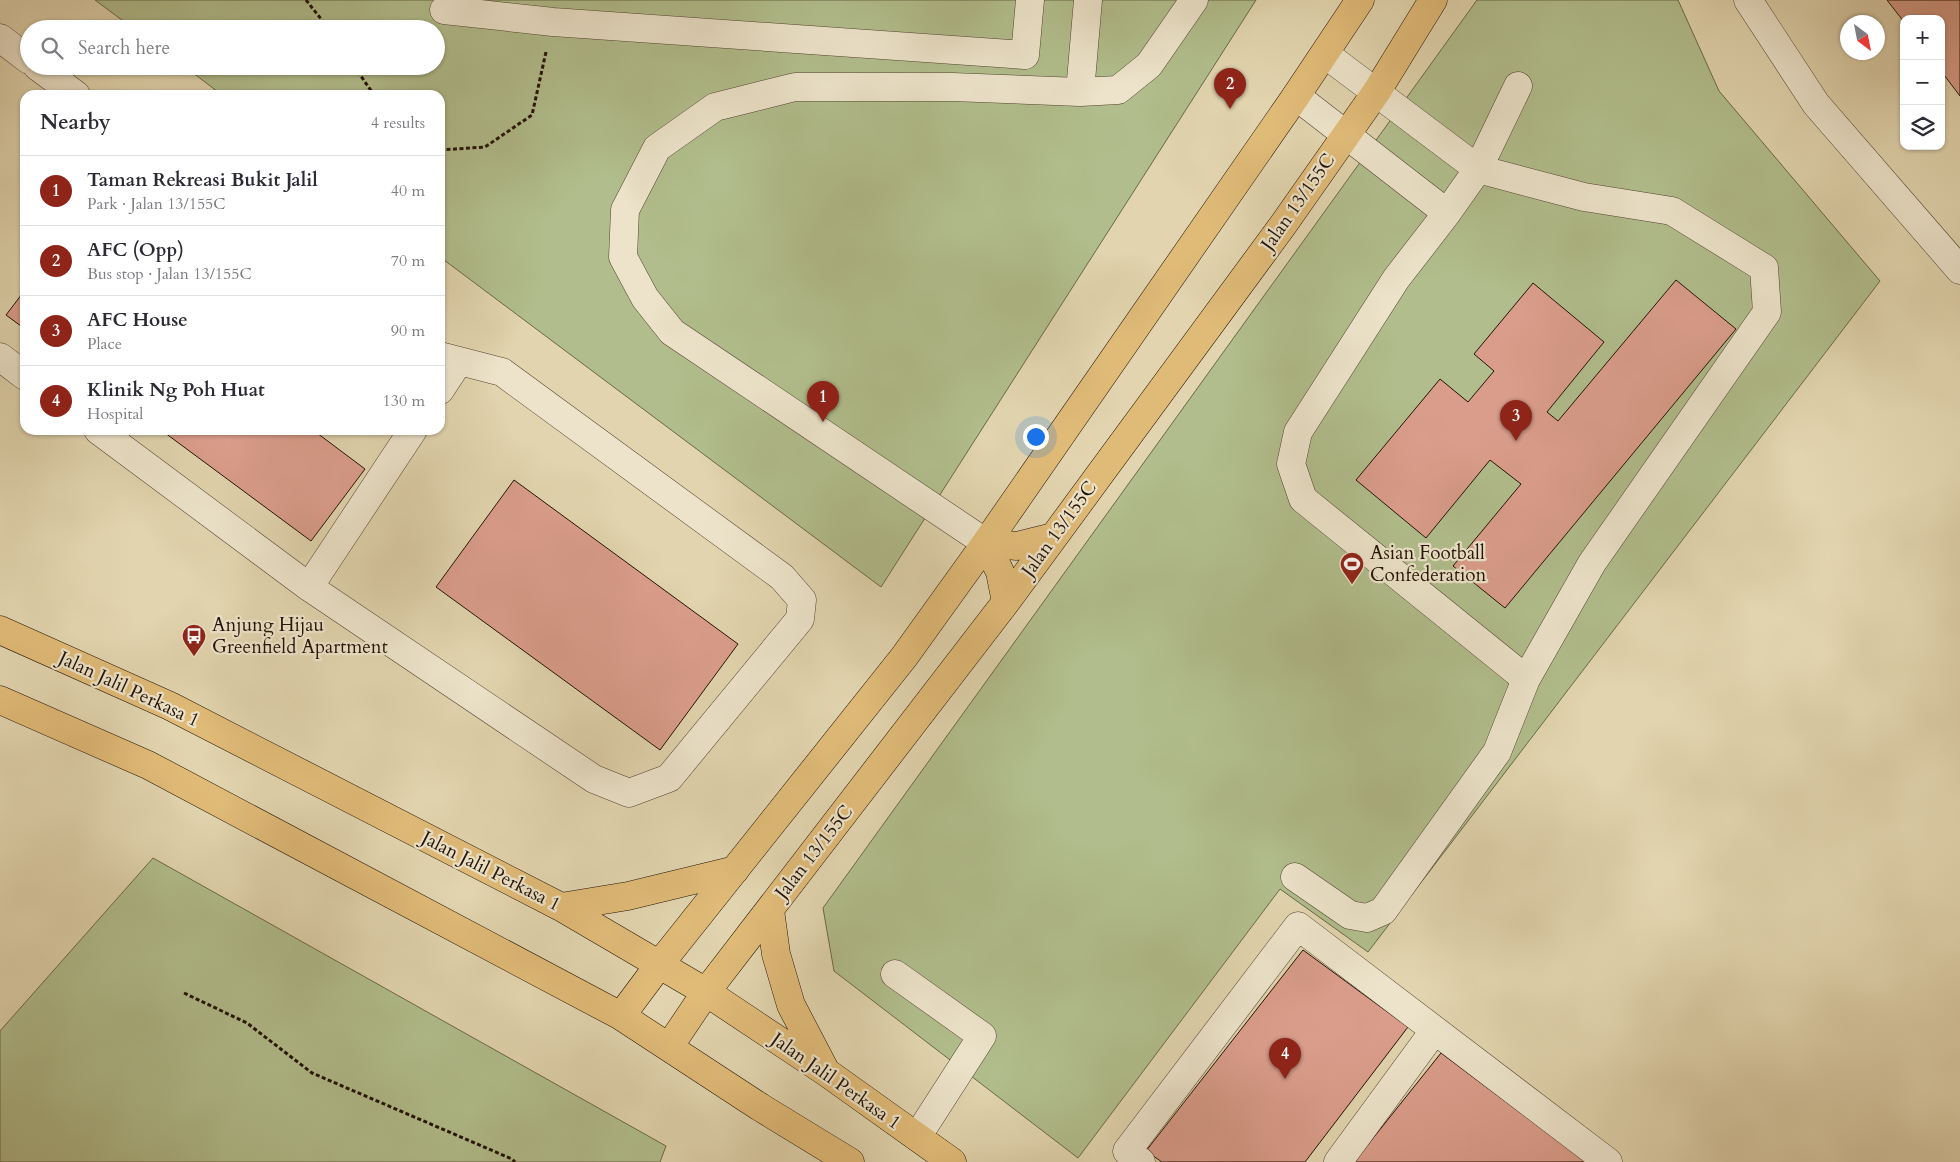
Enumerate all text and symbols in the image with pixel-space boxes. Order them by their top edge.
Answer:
north arrow [1840,15,1885,60]
map controls [1900,15,1945,150]
button: + [1900,15,1945,60]
search box [20,20,445,75]
icon: search [38,34,66,62]
text: Search here [78,35,170,61]
button: − [1900,60,1945,105]
pin: 2 [1214,68,1246,109]
button: layers [1900,105,1945,150]
text: Nearby [40,108,111,137]
text: 4 results [371,112,425,134]
street label: Jalan 13/155C [1253,148,1341,258]
text: Taman Rekreasi Bukit Jalil [87,167,318,193]
text: 1 [52,180,60,202]
text: 40 m [391,180,425,202]
text: Park · Jalan 13/155C [87,193,226,215]
text: AFC (Opp) [87,237,184,263]
text: 2 [52,250,60,272]
text: 70 m [391,250,425,272]
text: Bus stop · Jalan 13/155C [87,263,252,285]
text: AFC House [87,307,188,333]
text: 3 [52,320,60,342]
text: 90 m [391,320,425,342]
text: Place [87,333,122,355]
text: Klinik Ng Poh Huat [87,377,265,403]
pin: 1 [807,381,839,422]
text: 4 [52,390,60,412]
text: 130 m [383,390,425,412]
pin: 3 [1500,400,1532,441]
text: Hospital [87,403,143,425]
your location [1023,424,1049,450]
street label: Jalan 13/155C [1014,476,1103,585]
place label: Asian Football Confederation [1370,540,1487,588]
sports icon: Asian Football Confederation [1339,551,1365,585]
place label: Anjung Hijau Greenfield Apartment [212,612,388,660]
bus stop icon: Anjung Hijau Greenfield Apartment [181,623,207,657]
street label: Jalan Jalil Perkasa 1 [51,644,204,733]
street label: Jalan 13/155C [767,799,859,907]
street label: Jalan Jalil Perkasa 1 [414,823,565,917]
street label: Jalan Jalil Perkasa 1 [763,1025,906,1136]
pin: 4 [1269,1038,1301,1079]

